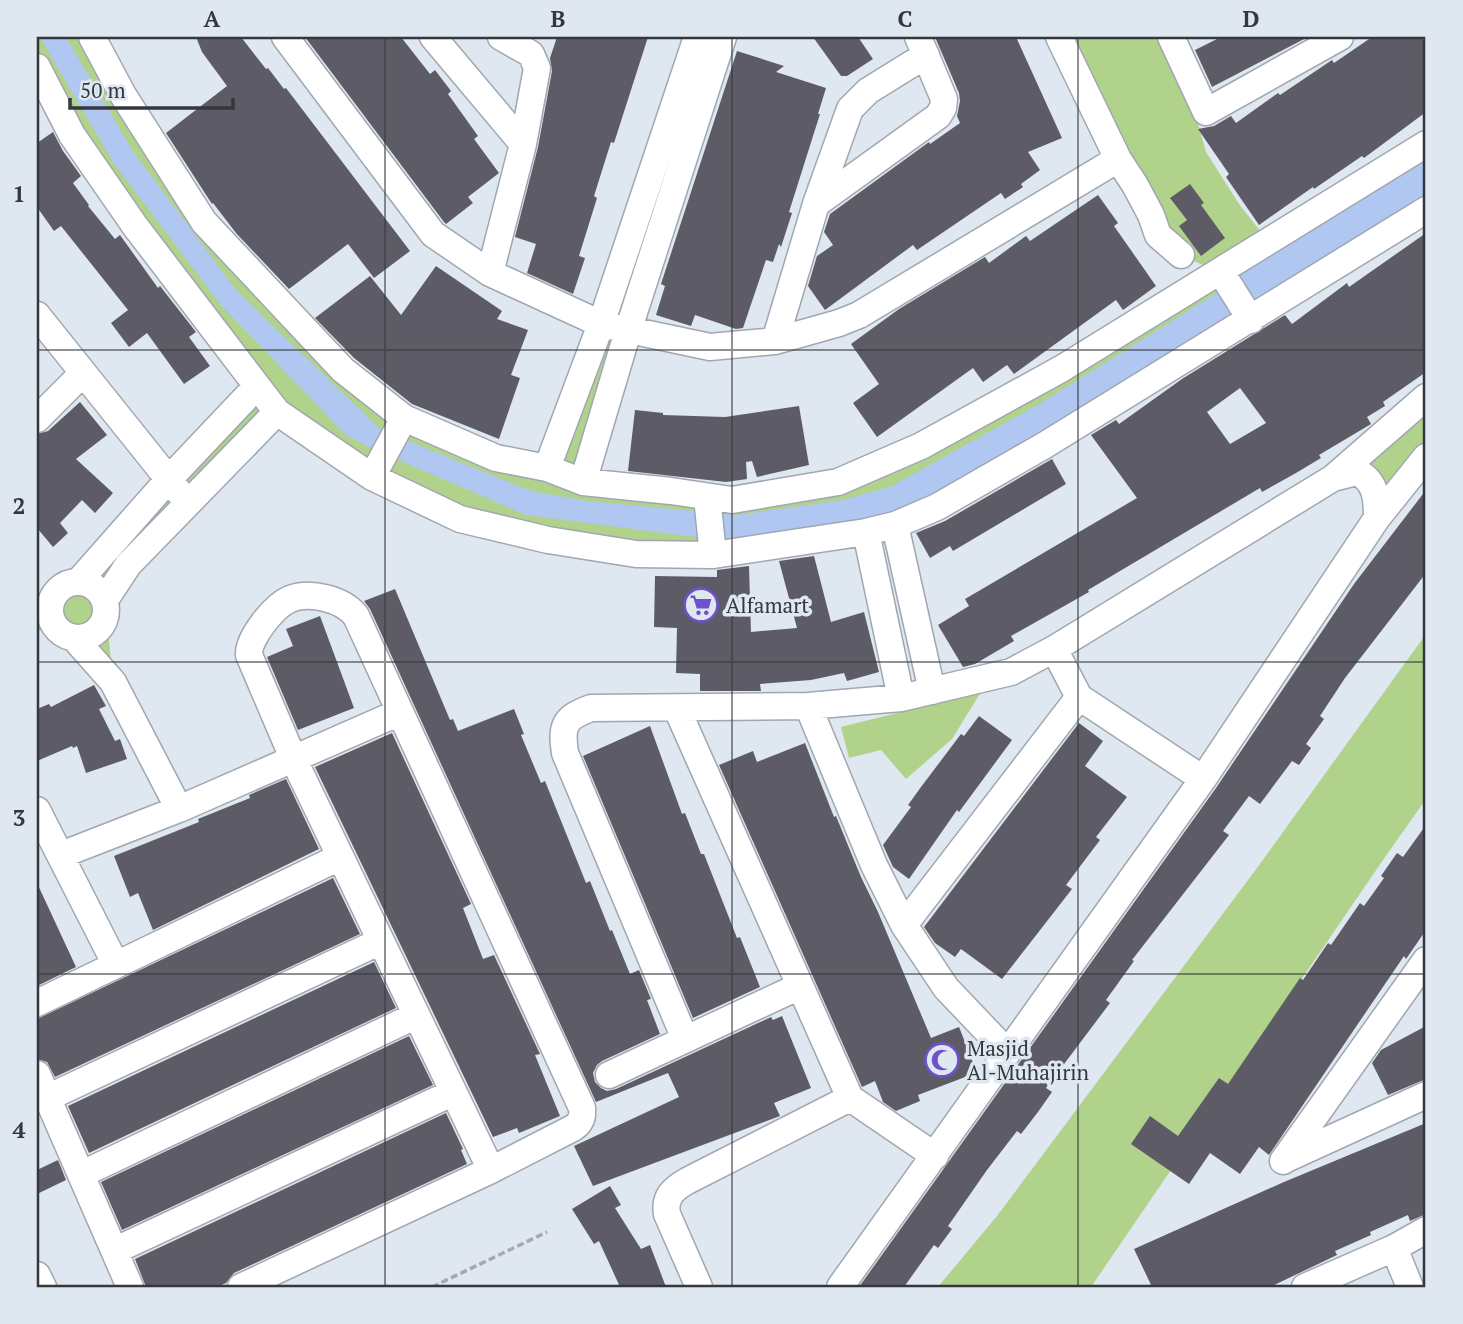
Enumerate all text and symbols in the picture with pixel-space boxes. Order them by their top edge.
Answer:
text: A [204,3,221,34]
text: B [551,3,566,34]
text: C [898,3,913,34]
text: D [1243,3,1260,34]
scale bar [70,66,233,110]
text: 50 m [80,76,126,104]
text: 1 [13,178,26,209]
text: 2 [13,490,26,521]
supermarket icon: Alfamart [682,586,720,624]
place label: Alfamart [726,591,809,619]
text: 3 [13,802,26,833]
place label: Masjid Al-Muhajirin [967,1034,1090,1086]
mosque icon: Masjid Al-Muhajirin [923,1041,961,1079]
text: 4 [13,1114,26,1145]

